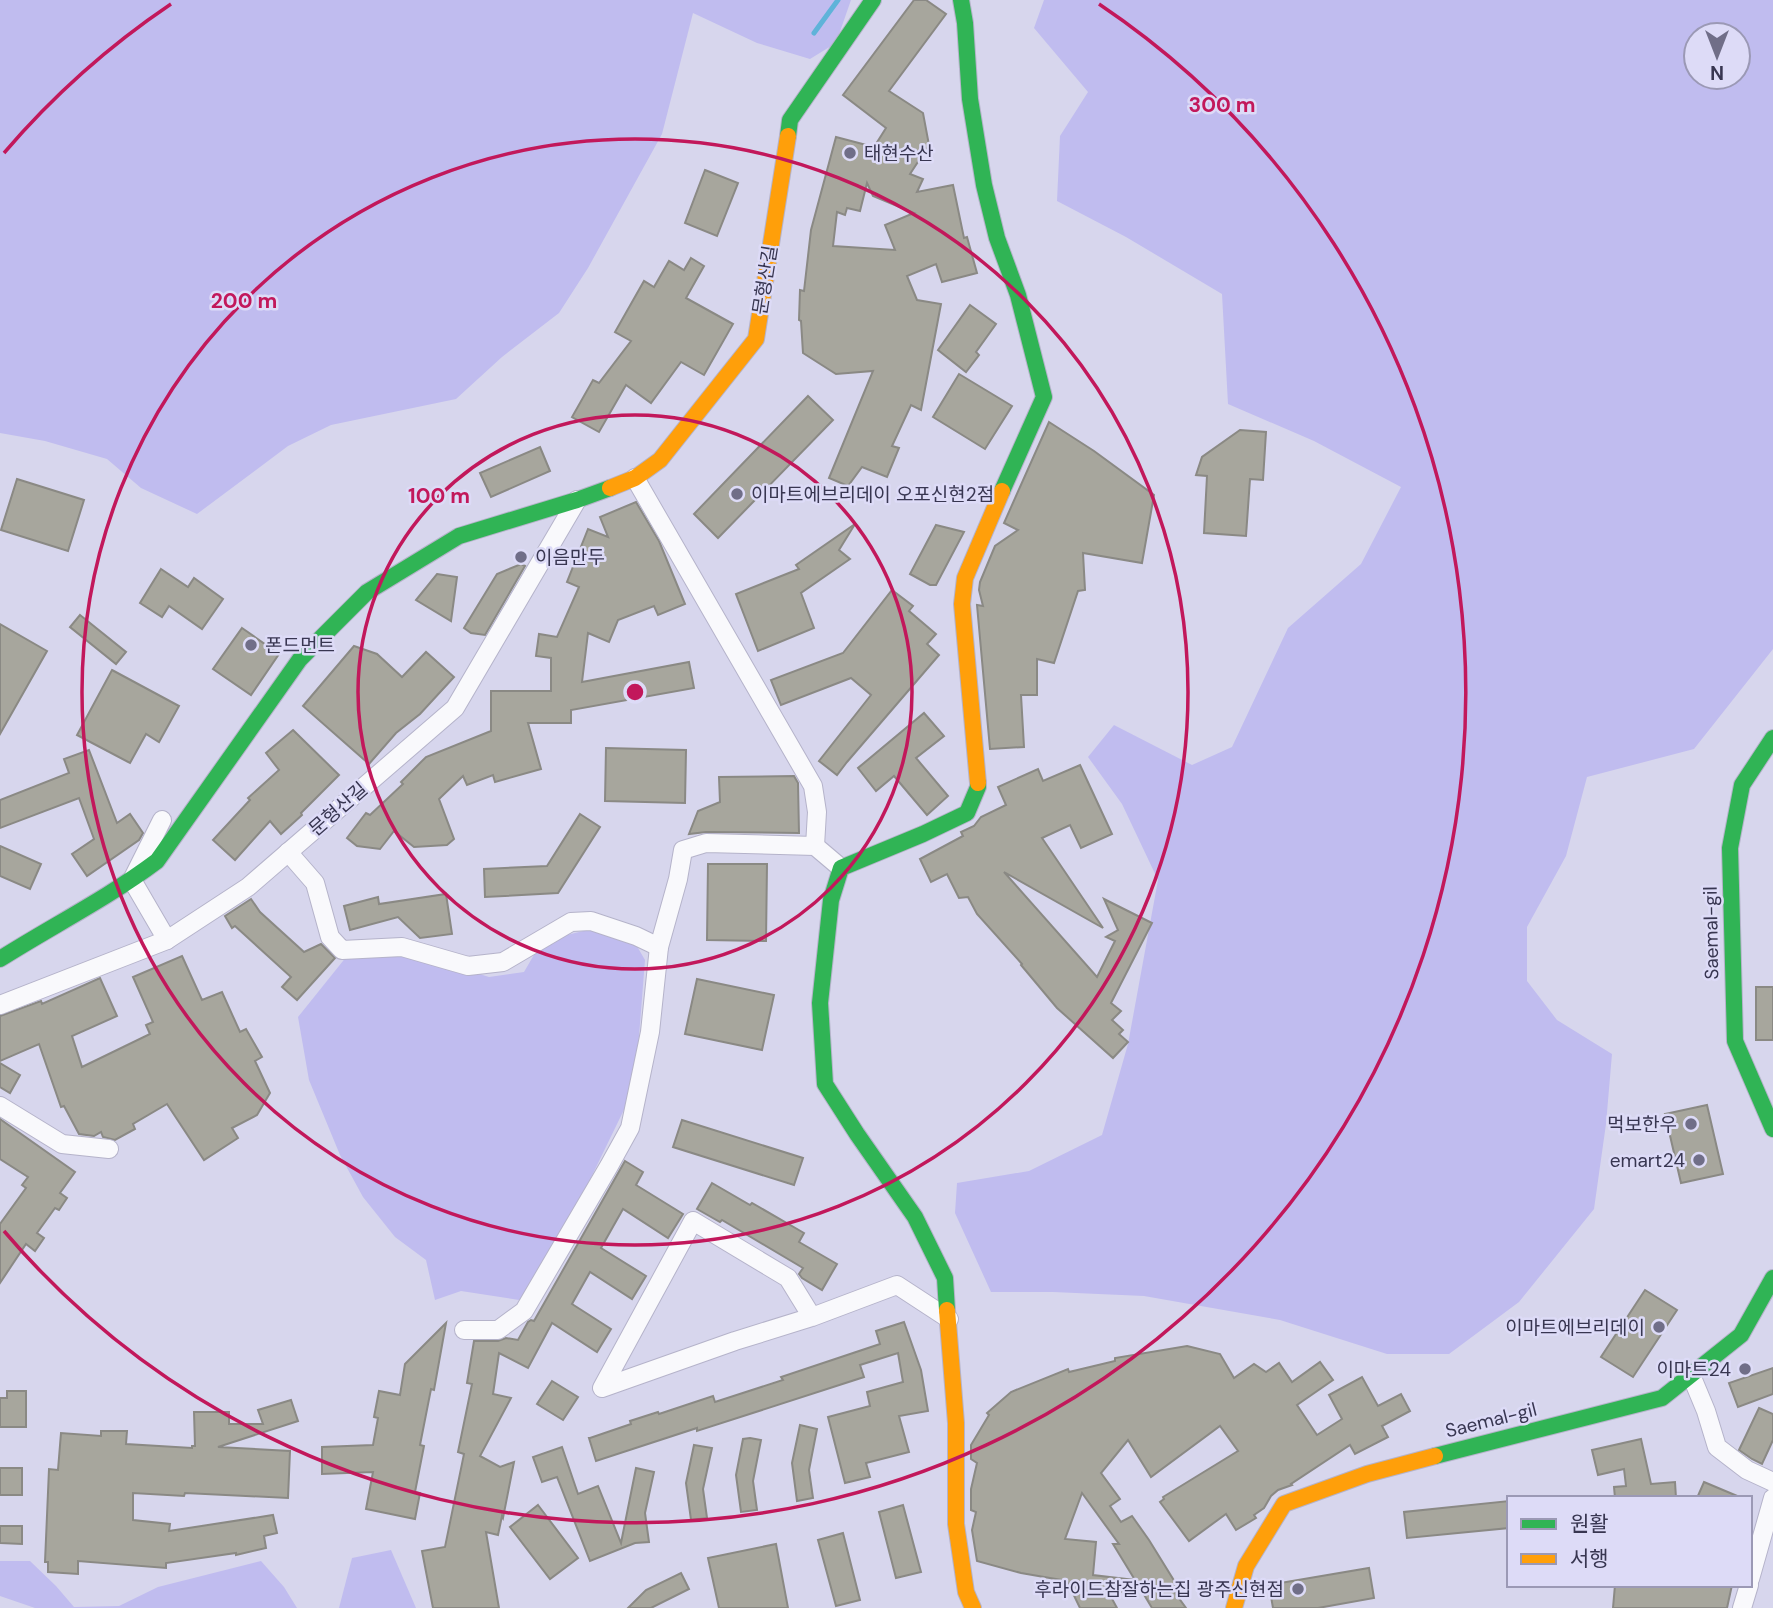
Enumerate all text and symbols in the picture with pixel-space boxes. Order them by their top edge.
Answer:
north arrow [1682,21,1752,91]
text: N [1710,60,1724,85]
text: 300 m [1189,91,1255,119]
place label: 태현수산 [864,141,934,166]
marker: 태현수산 [842,145,858,161]
street label: 문형산길 [747,244,783,316]
text: 200 m [211,287,277,315]
text: 100 m [408,482,470,510]
place label: 이마트에브리데이 오포신현2점 [751,482,994,507]
marker: 이마트에브리데이 오포신현2점 [729,486,745,502]
place label: 이음만두 [535,545,605,570]
marker: 이음만두 [513,549,529,565]
place label: 폰드먼트 [265,633,335,658]
marker: 폰드먼트 [243,637,259,653]
centre of rings [623,680,647,704]
street label: 문형산길 [303,777,373,841]
street label: Saemal-gil [1698,886,1724,980]
place label: 먹보한우 [1607,1112,1677,1137]
marker: 먹보한우 [1683,1116,1699,1132]
place label: emart24 [1610,1148,1685,1173]
marker: emart24 [1691,1152,1707,1168]
place label: 이마트에브리데이 [1505,1315,1645,1340]
marker: 이마트에브리데이 [1651,1319,1667,1335]
place label: 이마트24 [1656,1357,1731,1382]
marker: 이마트24 [1737,1361,1753,1377]
street label: Saemal-gil [1443,1397,1539,1443]
legend [1507,1496,1752,1587]
text: 원활 [1570,1510,1609,1538]
text: 서행 [1570,1545,1609,1573]
place label: 후라이드참잘하는집 광주신현점 [1034,1577,1284,1602]
marker: 후라이드참잘하는집 광주신현점 [1290,1581,1306,1597]

